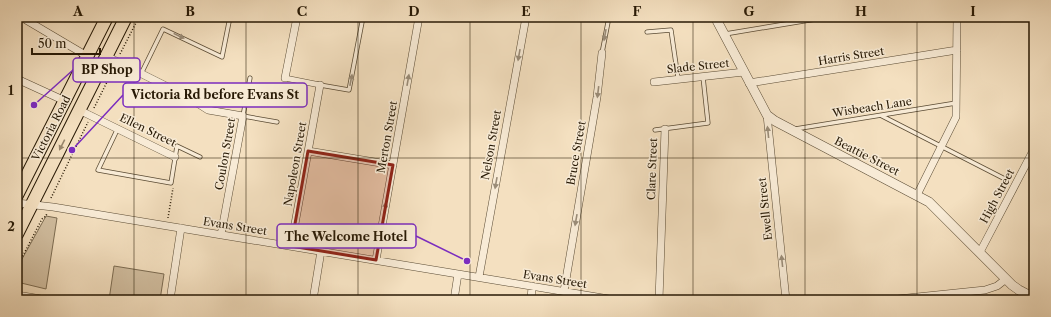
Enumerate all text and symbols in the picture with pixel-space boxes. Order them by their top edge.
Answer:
text: A [72,3,84,19]
text: B [185,3,195,19]
text: C [297,3,307,19]
text: D [408,3,420,19]
text: E [521,3,531,19]
text: F [633,3,642,19]
text: G [743,3,755,19]
text: H [855,3,867,19]
text: I [970,3,976,19]
one-way arrow [602,29,608,41]
scale bar [32,30,100,56]
one-way arrow [173,33,184,39]
text: 50 m [38,36,67,51]
street label: Harris Street [817,44,885,68]
one-way arrow [516,49,522,61]
street label: Slade Street [666,56,730,76]
callout: BP Shop [73,58,140,82]
text: BP Shop [81,62,133,77]
one-way arrow [348,74,354,87]
one-way arrow [405,74,411,86]
text: 1 [8,82,14,98]
callout: Victoria Rd before Evans St [123,83,307,107]
one-way arrow [594,85,601,98]
text: Victoria Rd before Evans St [130,87,299,102]
street label: Victoria Road [28,93,74,164]
street label: Wisbeach Lane [830,94,913,120]
street label: Merton Street [374,100,400,174]
street label: Nelson Street [478,109,504,181]
street label: Ellen Street [117,110,179,150]
street label: Coulon Street [212,117,238,191]
street label: Bruce Street [563,120,589,186]
street label: Napoleon Street [281,121,309,207]
one-way arrow [765,126,772,138]
street label: Beattie Street [832,134,902,178]
street label: Clare Street [644,138,660,200]
one-way arrow [59,139,65,151]
street label: High Street [977,166,1017,226]
one-way arrow [493,177,499,189]
street label: Ewell Street [755,177,775,241]
one-way arrow [382,202,388,214]
street label: Evans Street [202,214,268,238]
one-way arrow [573,214,579,226]
text: 2 [7,218,15,234]
callout: The Welcome Hotel [277,224,416,248]
text: The Welcome Hotel [285,229,407,244]
one-way arrow [779,255,785,267]
street label: Evans Street [522,267,588,291]

